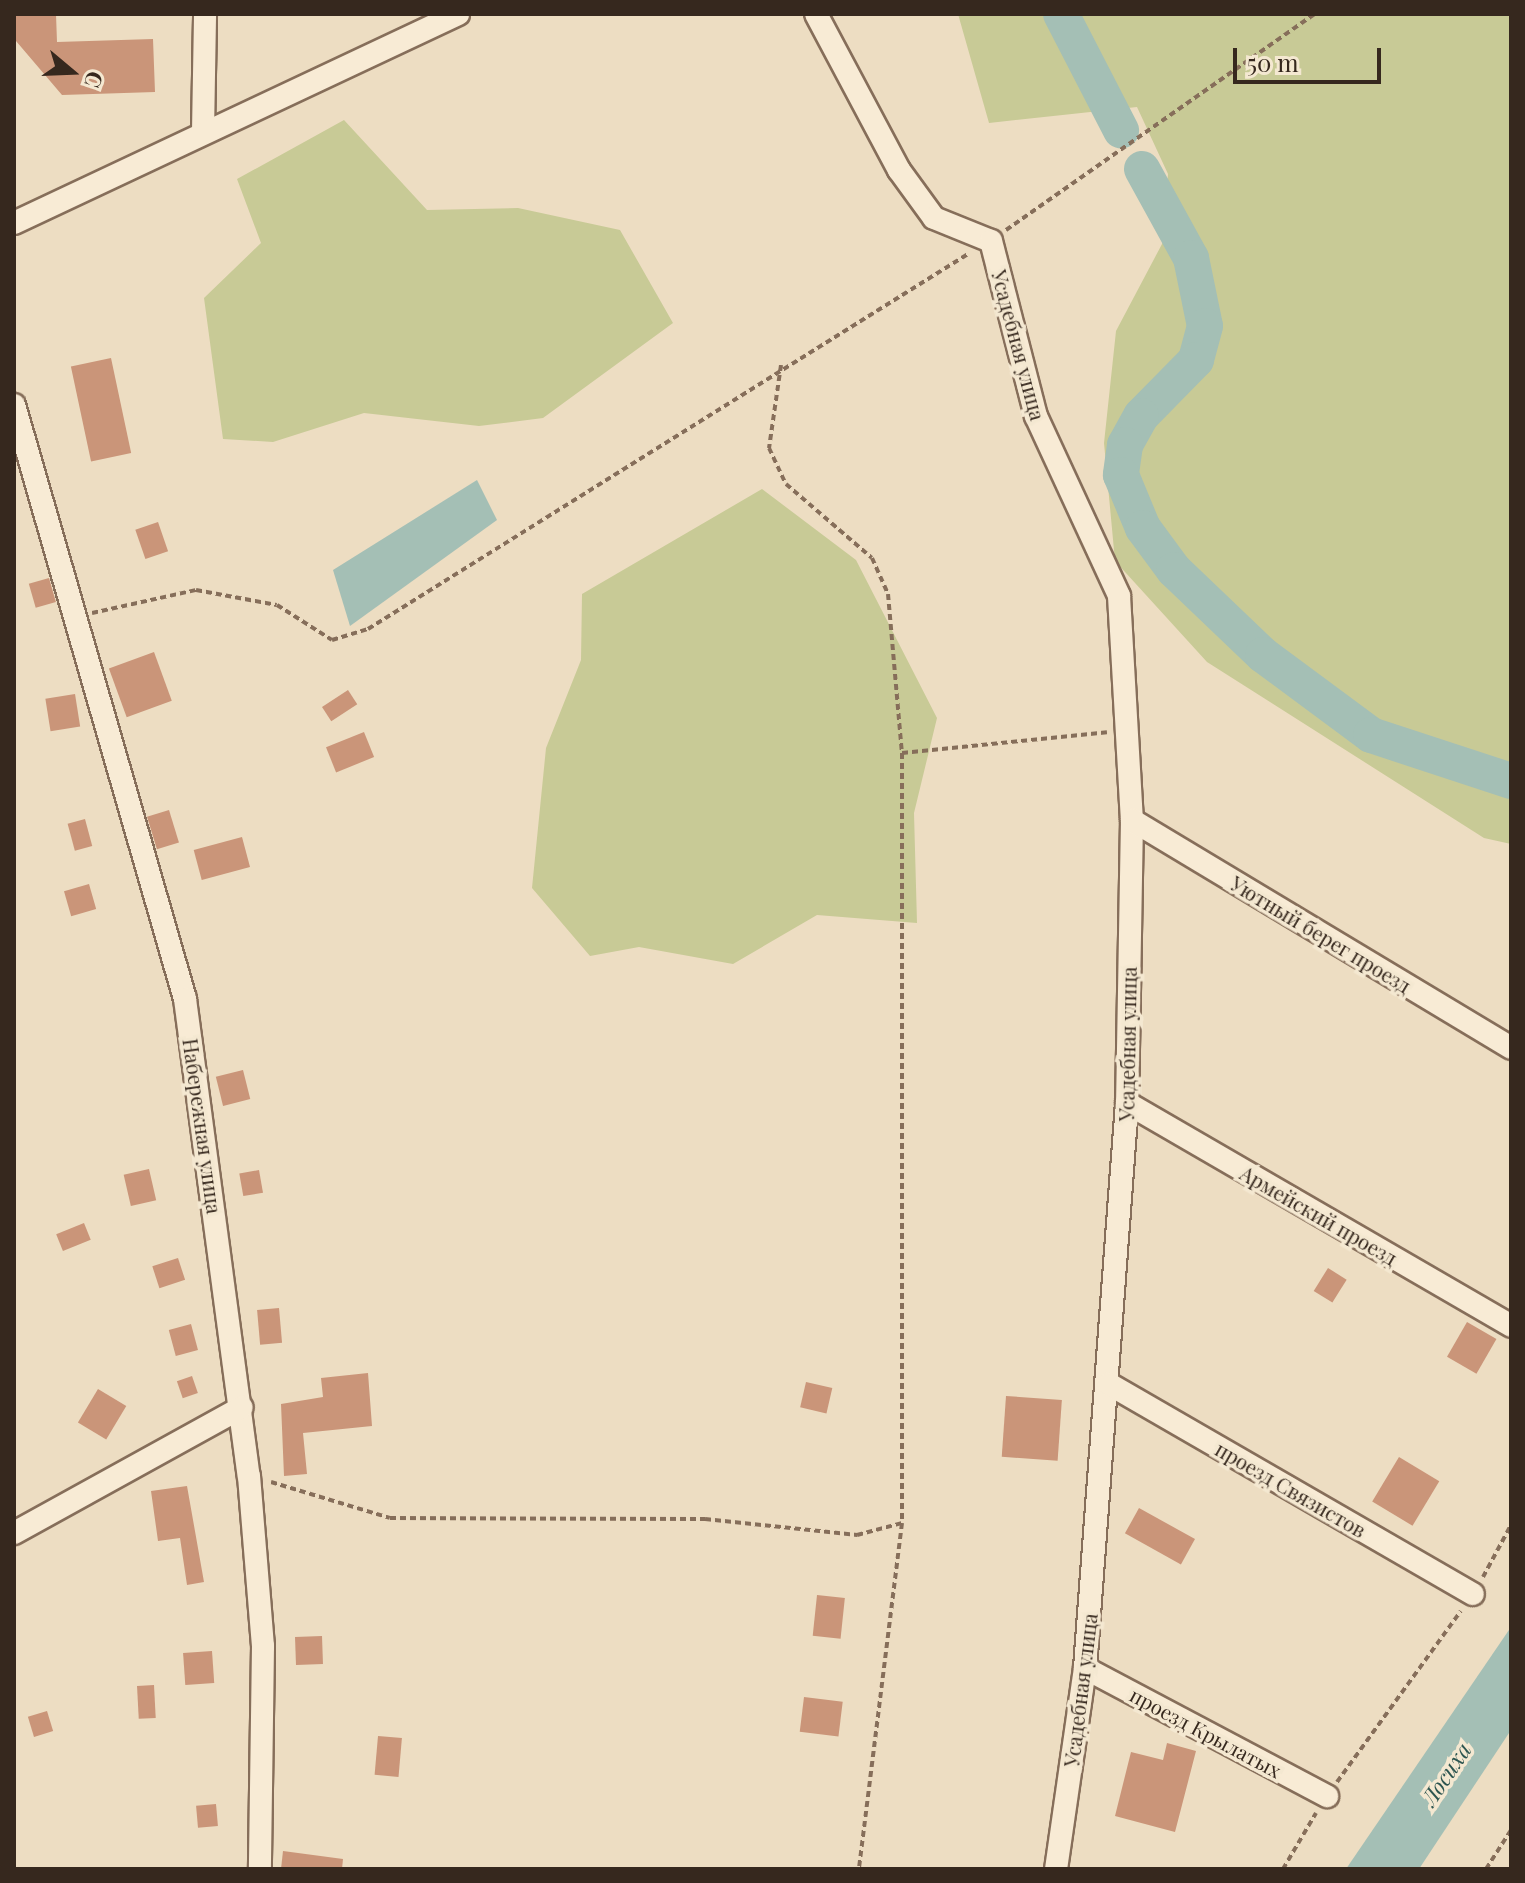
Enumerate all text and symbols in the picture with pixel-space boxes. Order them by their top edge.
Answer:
north arrow [32,32,112,112]
scale bar [1237,32,1385,82]
text: 50 m [1247,46,1299,78]
text: С [78,68,111,92]
street label: Усадебная улица [987,267,1051,423]
street label: Уютный берег проезд [1226,871,1416,997]
street label: Усадебная улица [1114,966,1140,1122]
street label: Набережная улица [179,1037,227,1215]
street label: Армейский проезд [1236,1160,1402,1270]
street label: проезд Связистов [1212,1436,1370,1542]
street label: Усадебная улица [1059,1612,1101,1768]
street label: проезд Крылатых [1126,1682,1286,1782]
water label: Лосиха [1416,1738,1476,1810]

